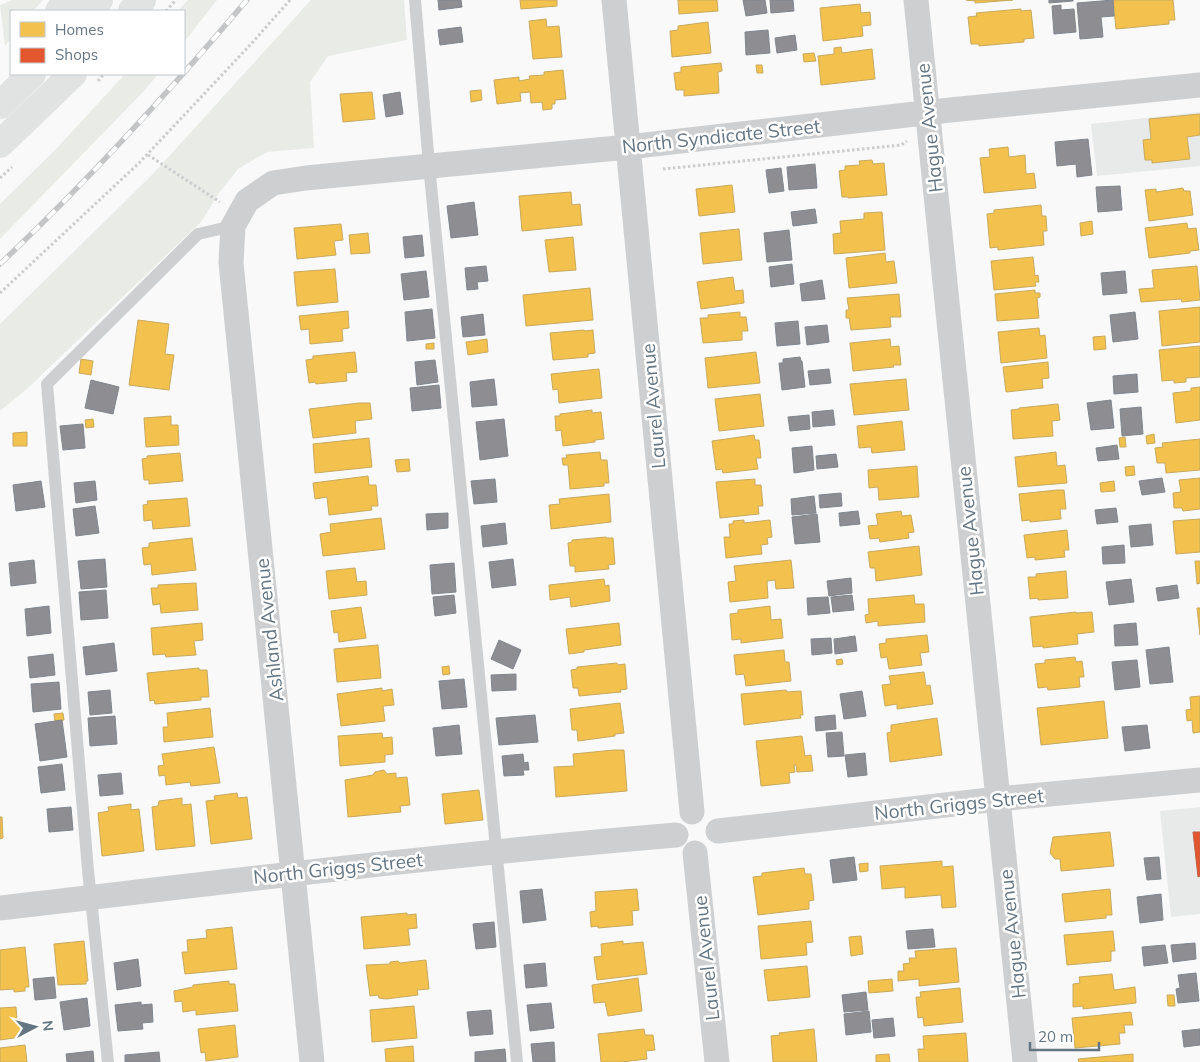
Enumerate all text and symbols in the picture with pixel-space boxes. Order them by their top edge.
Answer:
legend [10,10,185,75]
text: Homes [55,20,104,39]
text: Shops [55,45,98,64]
street label: Hague Avenue [910,62,948,194]
street label: North Syndicate Street [621,114,822,158]
street label: Laurel Avenue [636,342,670,470]
street label: Hague Avenue [951,465,989,597]
street label: Ashland Avenue [250,557,288,703]
street label: North Griggs Street [873,783,1045,825]
street label: North Griggs Street [252,847,424,889]
street label: Hague Avenue [993,868,1031,1000]
street label: Laurel Avenue [688,894,724,1022]
north arrow [10,1002,60,1052]
text: N [38,1019,57,1032]
scale bar [1030,1020,1099,1052]
text: 20 m [1038,1027,1073,1046]

